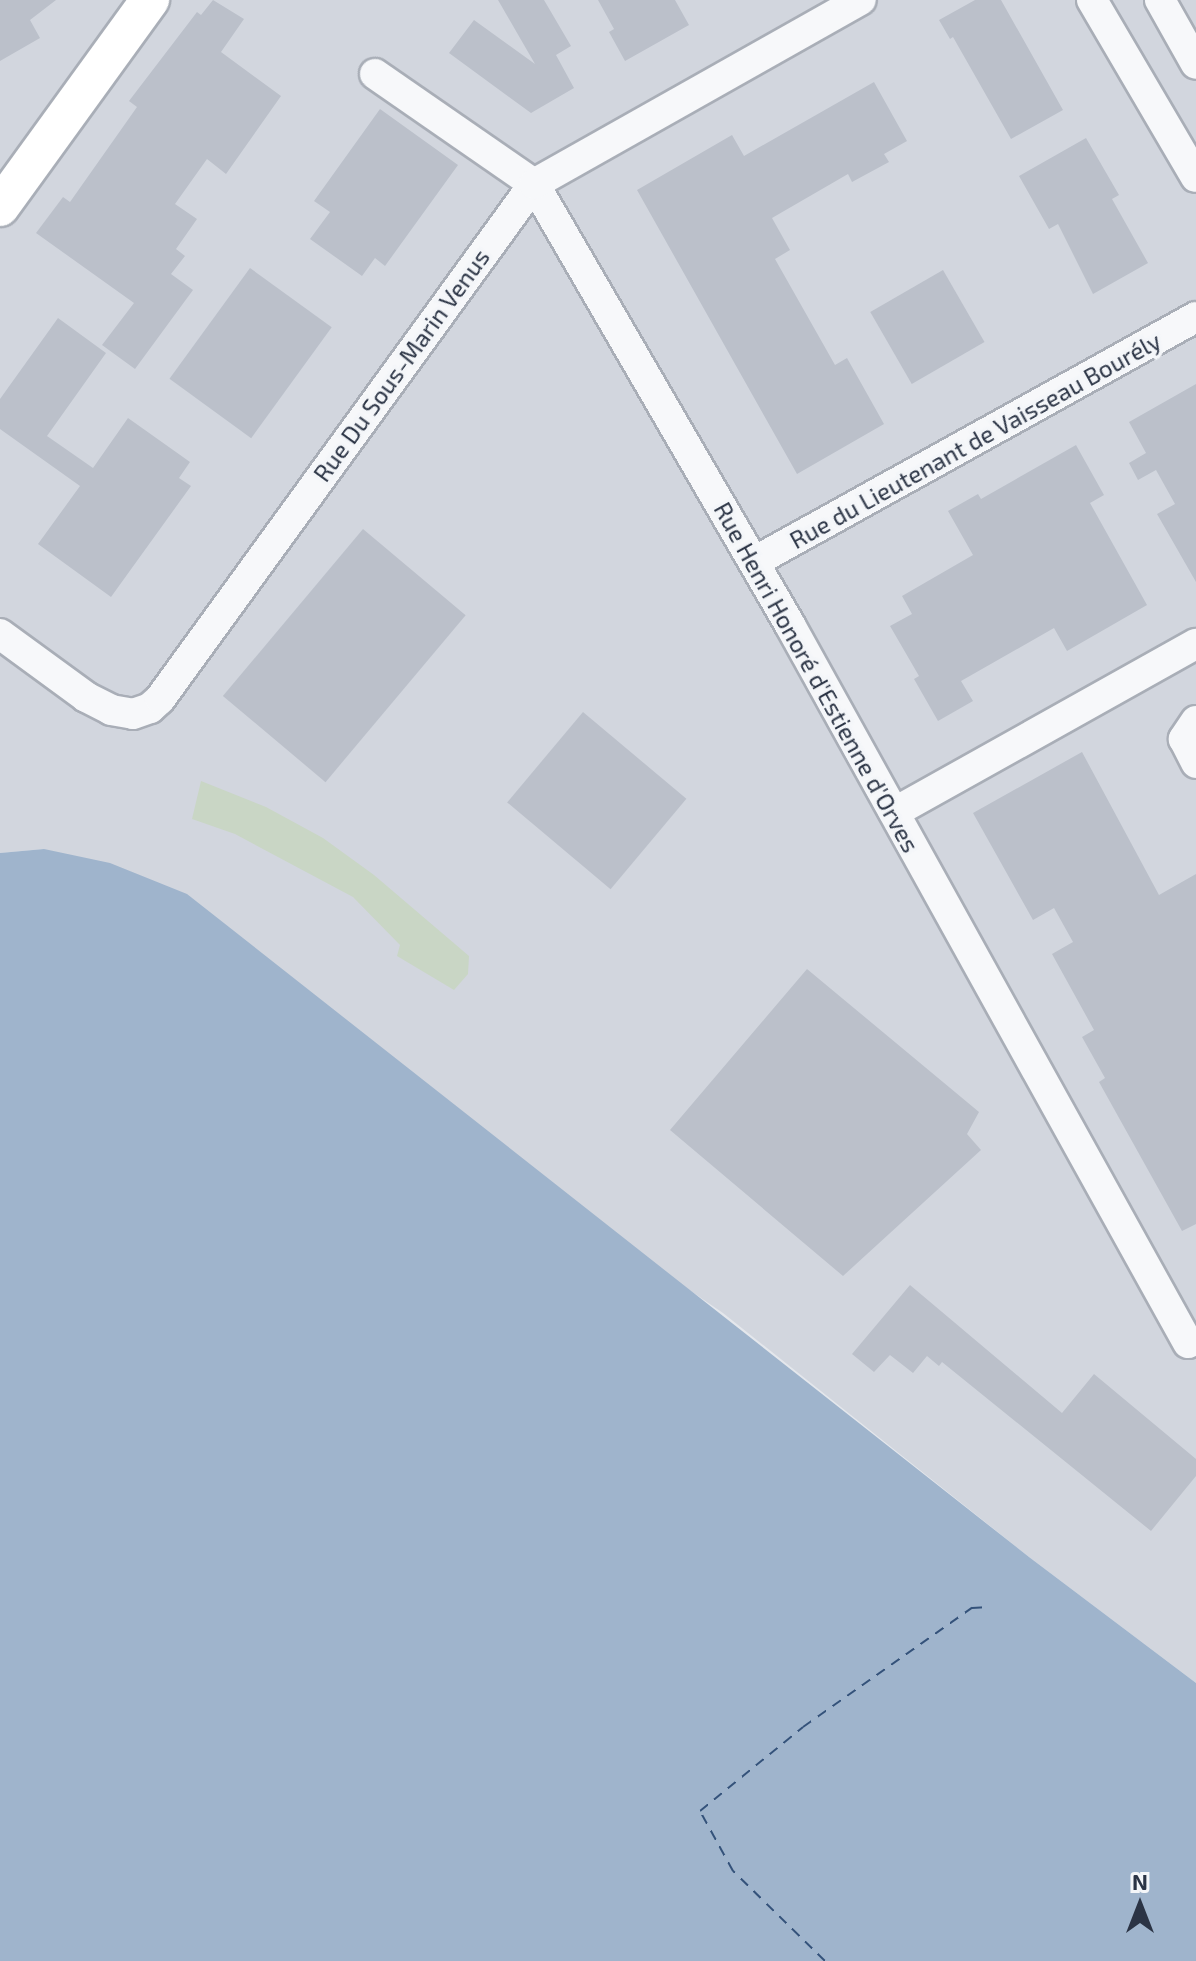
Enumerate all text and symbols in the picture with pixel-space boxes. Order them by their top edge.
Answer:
street label: Rue Du Sous-Marin Venus [307,243,495,487]
street label: Rue du Lieutenant de Vaisseau Bourély [784,326,1166,554]
street label: Rue Henri Honoré d'Estienne d'Orves [708,497,926,857]
north arrow [1100,1865,1180,1945]
text: N [1132,1868,1148,1894]

